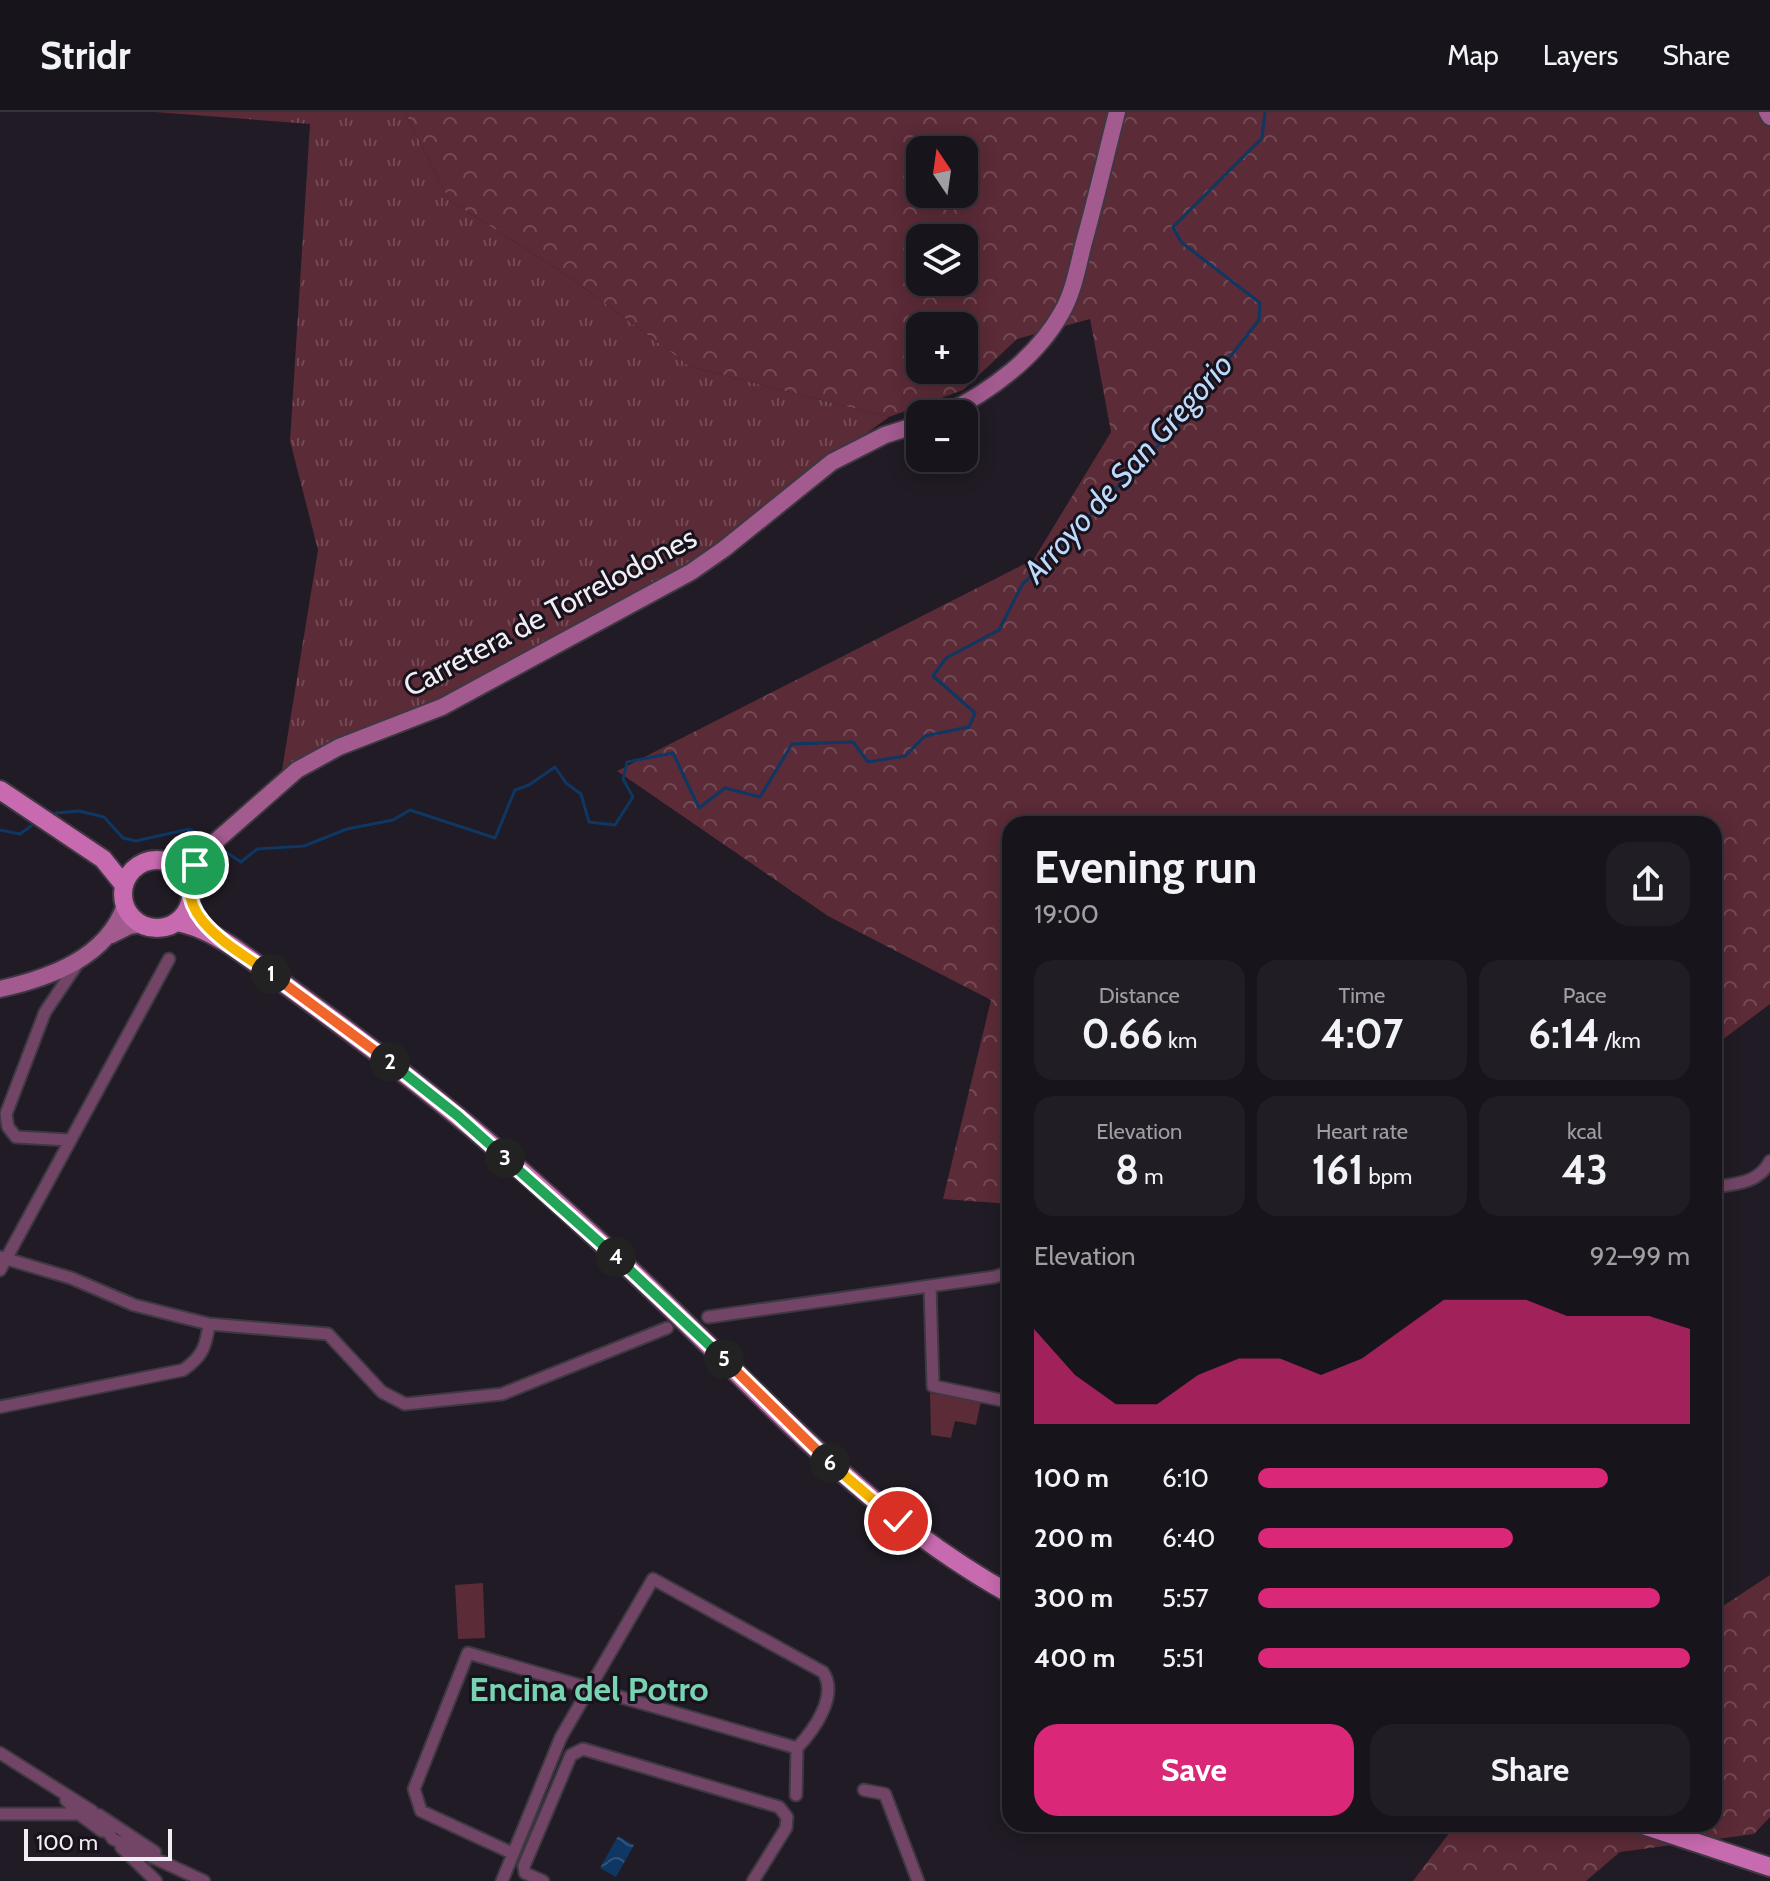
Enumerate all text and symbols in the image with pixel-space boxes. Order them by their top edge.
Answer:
text: Stridr [40,32,131,79]
text: Map [1447,38,1499,72]
text: Layers [1543,38,1618,72]
text: Share [1662,38,1730,72]
north arrow [906,136,978,208]
map controls [906,136,978,472]
button: layers [906,224,978,296]
button: + [906,312,978,384]
water label: Arroyo de San Gregorio [1013,345,1241,592]
button: − [906,400,978,472]
street label: Carretera de Torrelodones [397,519,703,705]
pin [161,831,229,899]
text: Evening run [1034,841,1257,894]
button: share [1606,842,1690,926]
icon: arrive [173,843,217,887]
text: 19:00 [1034,898,1099,930]
pin: 1 [251,954,291,994]
text: 1 [267,960,275,987]
text: Distance [1099,982,1180,1009]
text: Time [1339,982,1385,1009]
text: Pace [1563,982,1607,1009]
text: 0.66 [1081,1009,1163,1058]
text: 4:07 [1321,1009,1403,1058]
text: 6:14 [1529,1009,1600,1058]
text: km [1163,1027,1197,1054]
text: /km [1600,1027,1641,1054]
pin: 2 [370,1042,410,1082]
text: 2 [384,1048,396,1075]
text: Elevation [1096,1118,1182,1145]
text: Heart rate [1316,1118,1408,1145]
text: kcal [1567,1118,1602,1145]
pin: 3 [485,1138,525,1178]
text: 3 [499,1144,511,1171]
text: 8 [1115,1145,1139,1194]
text: 161 [1312,1145,1364,1194]
text: 43 [1561,1145,1608,1194]
text: m [1139,1163,1164,1190]
text: bpm [1364,1163,1412,1190]
pin: 4 [596,1237,636,1277]
text: Elevation [1034,1240,1136,1272]
text: 92–99 m [1590,1240,1690,1272]
text: 4 [609,1243,623,1270]
pin: 5 [704,1339,744,1379]
text: 5 [718,1345,730,1372]
pin: 6 [810,1443,850,1483]
text: 6 [824,1449,836,1476]
text: 100 m [1034,1462,1109,1494]
text: 6:10 [1162,1462,1209,1494]
pin [864,1487,932,1555]
icon: check [876,1499,920,1543]
text: 200 m [1034,1522,1113,1554]
text: 6:40 [1162,1522,1215,1554]
text: 300 m [1034,1582,1113,1614]
text: 5:57 [1162,1582,1209,1614]
text: 400 m [1034,1642,1115,1674]
text: 5:51 [1162,1642,1204,1674]
district label: Encina del Potro [469,1668,709,1710]
button: Save [1034,1724,1354,1816]
button: Share [1370,1724,1690,1816]
scale bar [24,1825,172,1861]
text: 100 m [36,1829,98,1856]

